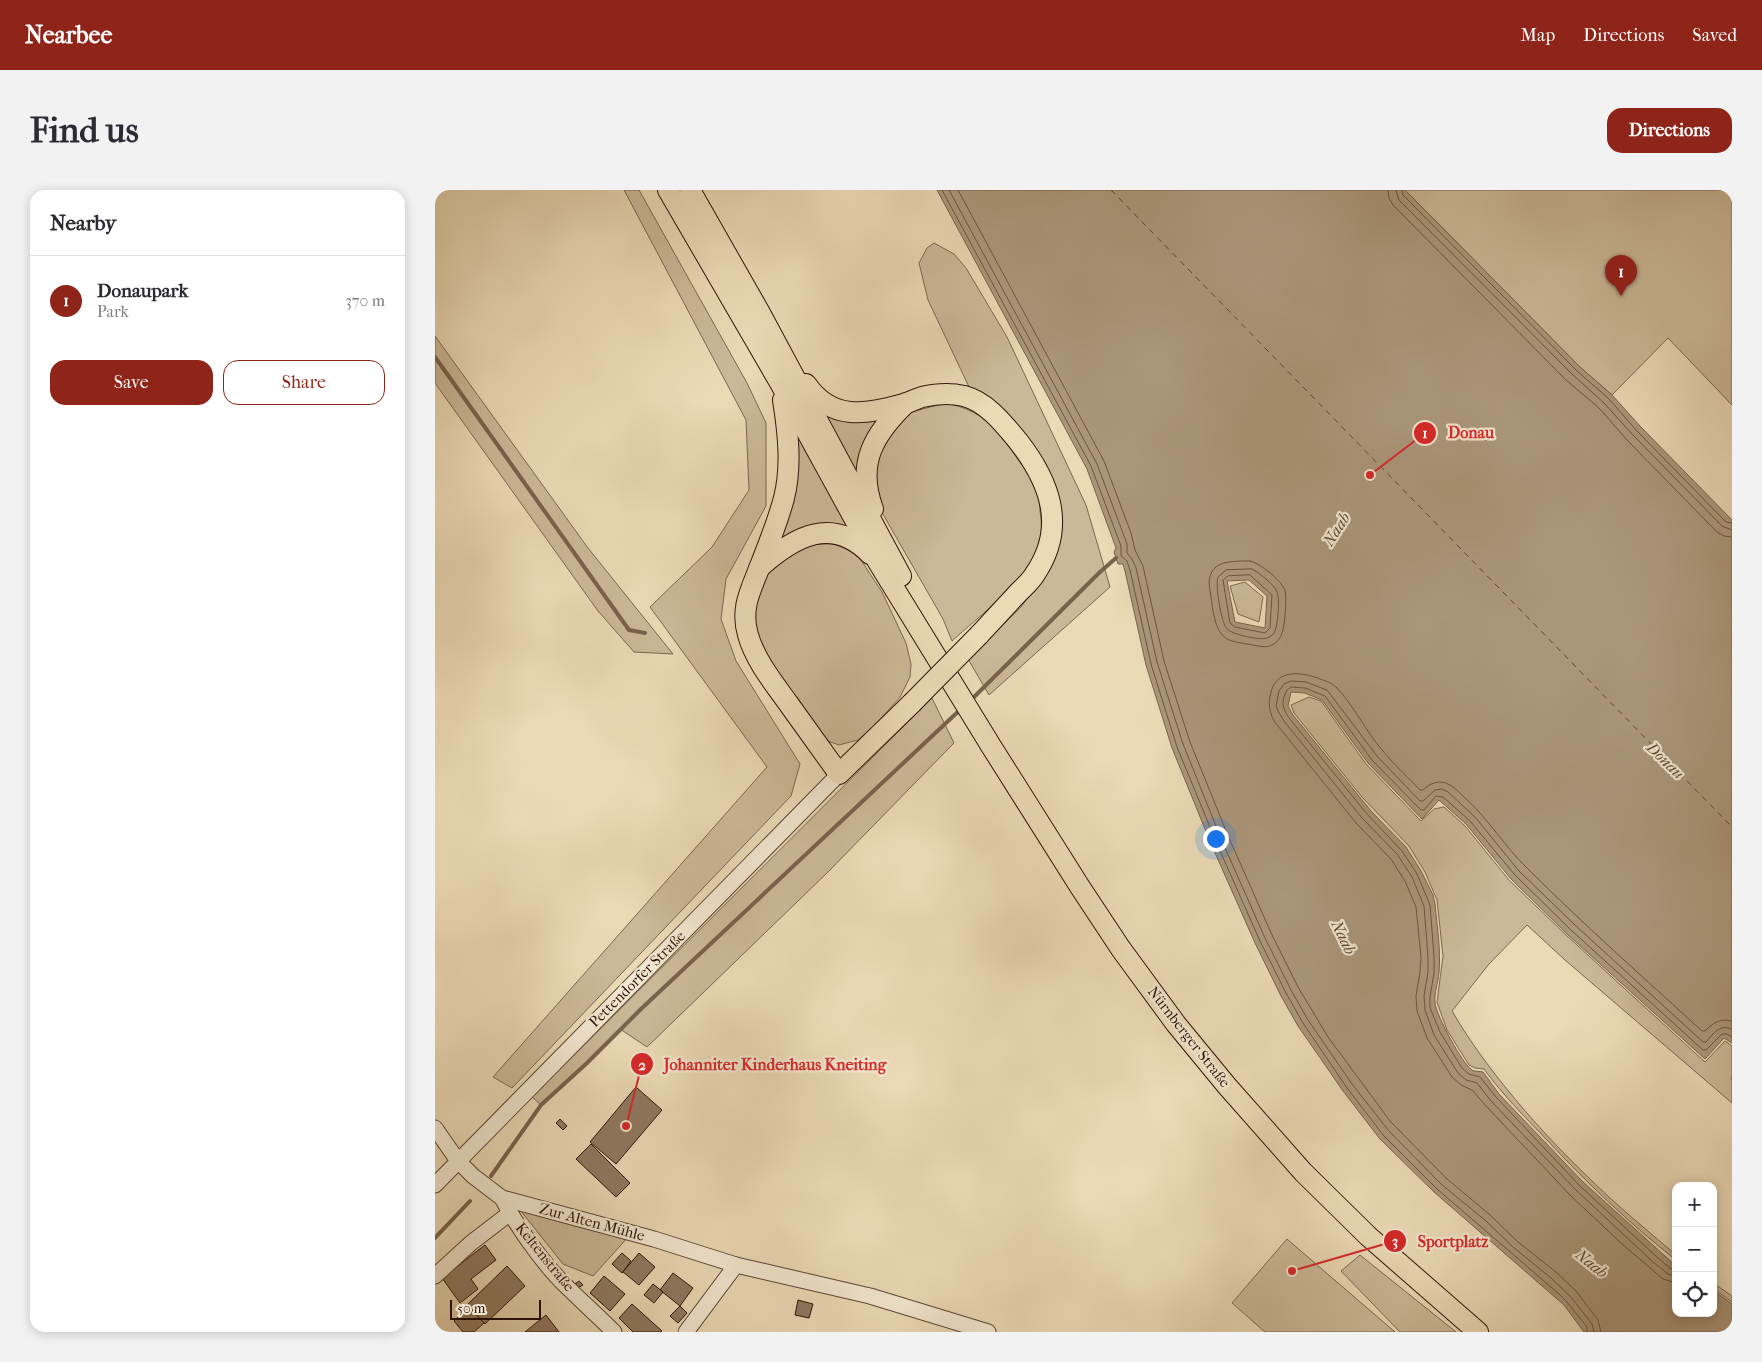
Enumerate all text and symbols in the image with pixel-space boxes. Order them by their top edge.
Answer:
text: Nearbee [25,21,112,49]
text: Map [1521,25,1555,46]
text: Directions [1583,25,1664,46]
text: Saved [1692,25,1737,46]
button: Directions [1607,108,1732,153]
text: Find us [30,110,139,151]
text: Nearby [50,211,116,235]
pin: 1 [1605,255,1637,296]
text: Donaupark [97,280,188,302]
text: 1 [63,291,69,310]
text: 370 m [345,291,385,310]
text: Park [97,302,129,321]
button: Save [50,360,213,405]
button: Share [223,360,385,405]
callout: Donau [1413,417,1504,448]
text: Donau [1448,423,1495,442]
text: 1 [1422,424,1428,442]
water label: Naab [1318,509,1354,550]
water label: Donau [1642,737,1688,783]
your location [1203,826,1229,852]
water label: Naab [1327,916,1360,958]
street label: Pettendorfer Straße [585,927,689,1031]
street label: Nürnberger Straße [1144,983,1234,1092]
callout: Johanniter Kinderhaus Kneiting [629,1049,897,1080]
text: Johanniter Kinderhaus Kneiting [662,1055,887,1075]
text: 2 [638,1056,646,1074]
map controls [1672,1182,1717,1317]
button: + [1672,1182,1717,1227]
street label: Zur Alten Mühle [537,1199,647,1245]
street label: Keltenstraße [512,1219,579,1296]
callout: Sportplatz [1383,1225,1499,1256]
button: − [1672,1227,1717,1272]
text: 3 [1392,1232,1398,1250]
text: Sportplatz [1418,1232,1489,1252]
water label: Naab [1571,1244,1612,1282]
button: locate [1672,1272,1717,1317]
scale bar [450,1297,541,1320]
text: 50 m [457,1300,485,1317]

